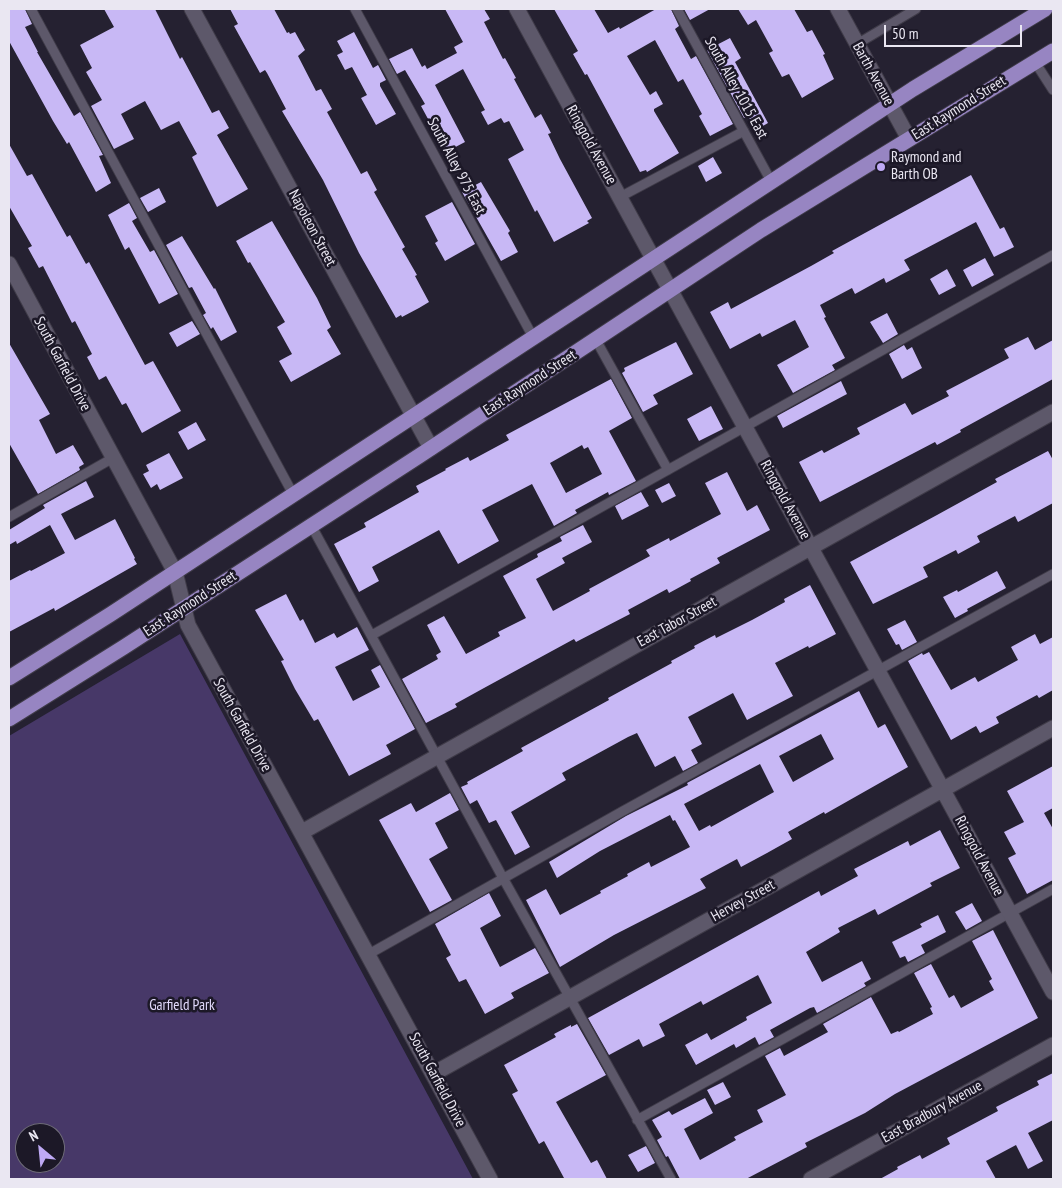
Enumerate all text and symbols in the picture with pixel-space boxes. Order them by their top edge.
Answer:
scale bar [887,15,1024,47]
text: 50 m [892,24,918,43]
street label: South Alley 1015 East [701,34,771,142]
street label: Barth Avenue [848,39,898,109]
street label: East Raymond Street [909,72,1009,144]
street label: Ringgold Avenue [562,102,620,188]
street label: South Alley 975 East [423,114,489,218]
place label: Raymond and Barth OB [891,149,961,184]
marker: Raymond and Barth OB [875,161,887,173]
street label: Napoleon Street [284,187,340,269]
street label: South Garfield Drive [30,314,94,414]
street label: East Raymond Street [480,346,580,420]
street label: Ringgold Avenue [756,457,814,543]
street label: East Raymond Street [140,567,240,641]
street label: East Tabor Street [634,593,720,651]
street label: South Garfield Drive [209,675,275,775]
street label: Ringgold Avenue [950,813,1008,899]
street label: Hervey Street [708,876,778,926]
park label: Garfield Park [149,997,215,1015]
street label: South Garfield Drive [405,1030,469,1130]
street label: East Bradbury Avenue [878,1077,986,1147]
north arrow [15,1123,65,1173]
text: N [26,1126,41,1145]

